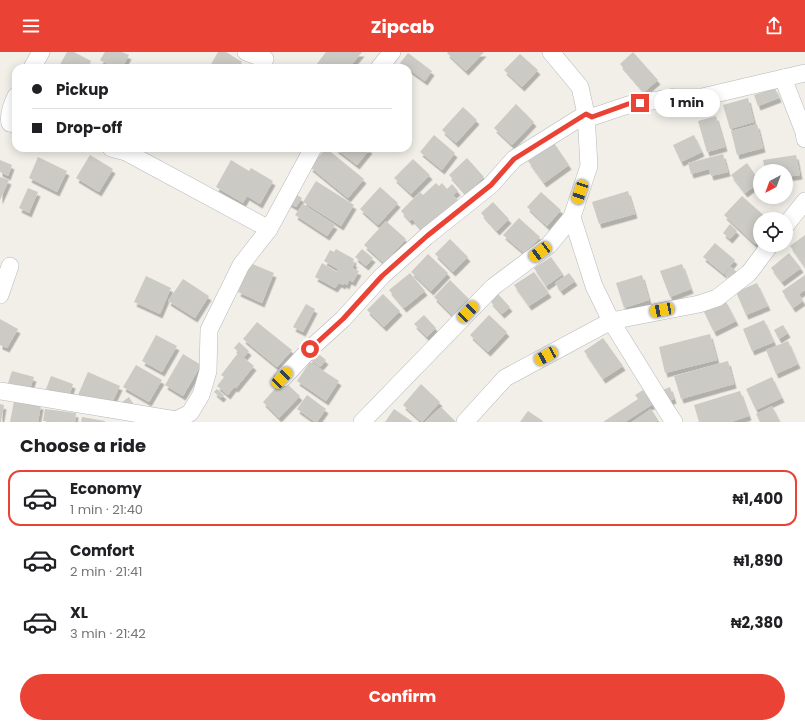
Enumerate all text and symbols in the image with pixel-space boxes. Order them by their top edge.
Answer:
text: Zipcab [371,14,434,39]
icon: menu [20,15,42,37]
icon: share [763,15,785,37]
text: Pickup [56,79,108,100]
callout: 1 min [654,89,720,117]
text: 1 min [670,93,704,112]
route end [631,94,649,112]
text: Drop-off [56,117,122,138]
north arrow [753,164,793,204]
map controls [753,164,793,252]
car [571,179,589,205]
button: locate [753,212,793,252]
car [527,240,553,264]
car [455,299,481,325]
car [649,302,675,318]
route start [301,340,319,358]
car [533,345,559,367]
car [269,365,295,391]
text: Choose a ride [20,433,146,458]
text: Economy [70,478,142,499]
icon: car [22,480,58,516]
text: ₦1,400 [733,488,783,509]
text: 1 min · 21:40 [70,500,143,519]
text: Comfort [70,540,134,561]
icon: car [22,542,58,578]
text: ₦1,890 [733,550,783,571]
text: 2 min · 21:41 [70,562,142,581]
text: XL [70,602,88,623]
icon: car [22,604,58,640]
text: ₦2,380 [731,612,783,633]
text: 3 min · 21:42 [70,624,146,643]
button: Confirm [20,674,785,720]

